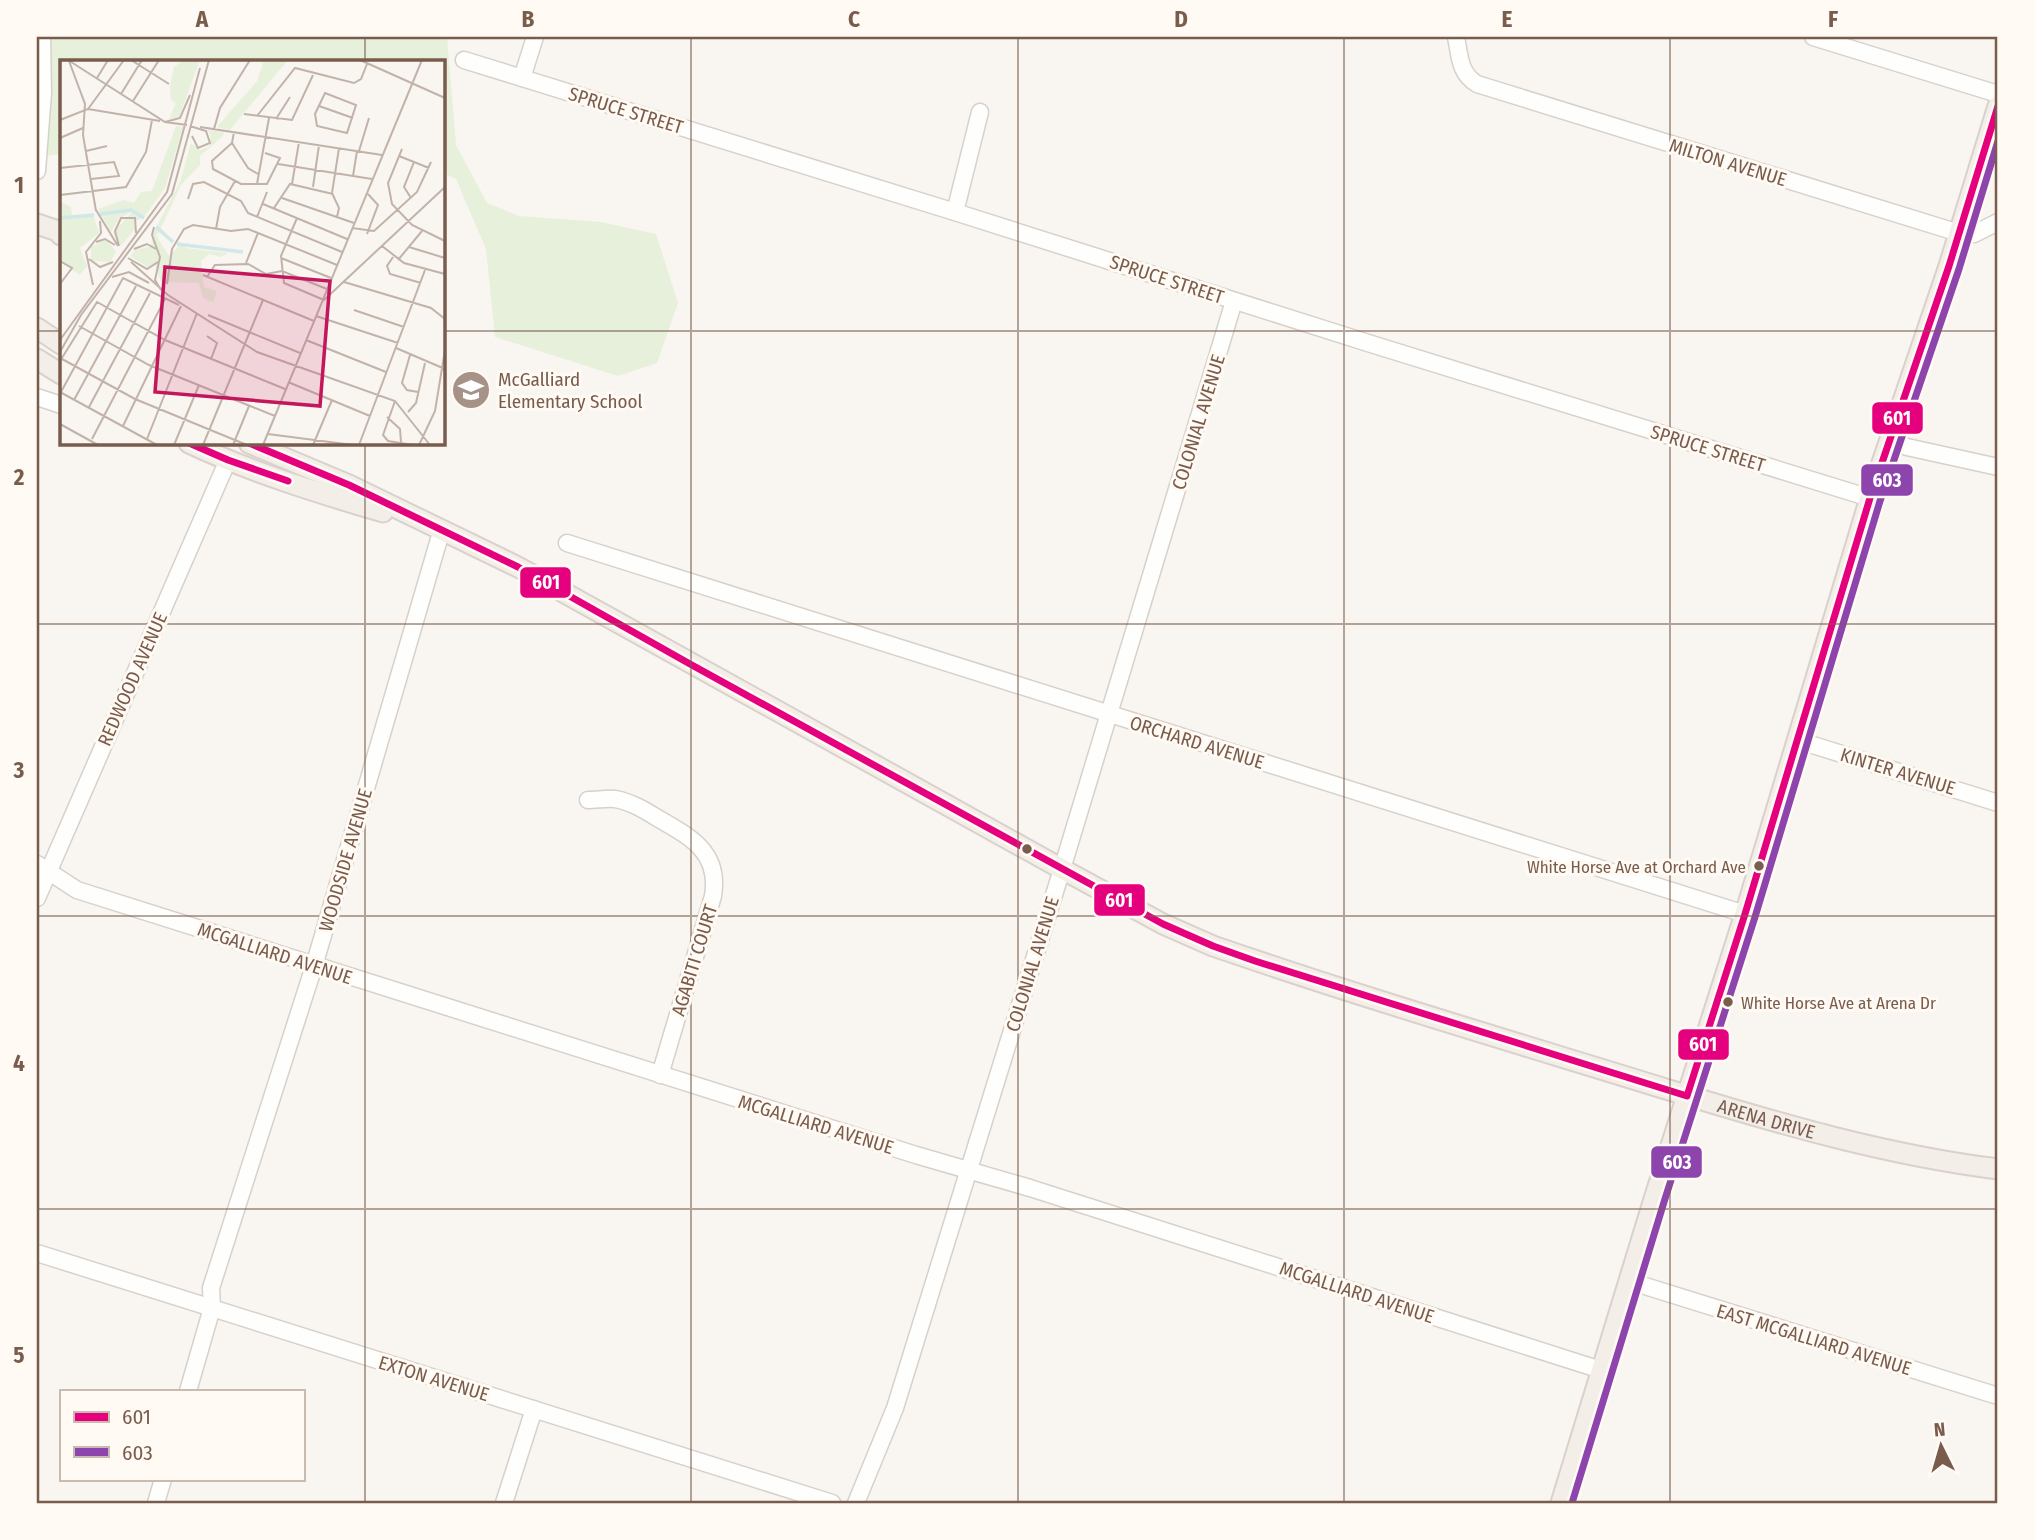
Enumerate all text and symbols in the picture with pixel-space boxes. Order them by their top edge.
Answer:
text: A [195,5,209,33]
text: B [522,5,535,33]
text: C [848,5,860,33]
text: D [1174,5,1188,33]
text: E [1502,5,1513,33]
text: F [1828,5,1838,33]
inset map [60,60,444,444]
street label: SPRUCE STREET [566,82,686,139]
street label: MILTON AVENUE [1666,134,1789,191]
text: 1 [14,171,24,199]
street label: SPRUCE STREET [1107,250,1227,309]
street label: COLONIAL AVENUE [1167,352,1230,492]
place label: McGalliard Elementary School [498,368,643,413]
school or university icon: McGalliard Elementary School [450,369,492,411]
line badge: 601 [1871,401,1924,435]
text: 601 [1883,407,1911,430]
street label: SPRUCE STREET [1648,420,1768,477]
text: 2 [13,463,25,491]
line badge: 603 [1860,463,1914,497]
text: 603 [1872,469,1902,492]
line badge: 601 [519,566,572,599]
text: 601 [532,571,560,594]
street label: REDWOOD AVENUE [93,609,172,750]
street label: ORCHARD AVENUE [1127,711,1267,774]
street label: KINTER AVENUE [1838,743,1958,800]
text: 3 [13,756,25,784]
street label: WOODSIDE AVENUE [314,786,377,934]
unlabelled marker [1020,842,1034,856]
place label: White Horse Ave at Orchard Ave [1527,857,1746,878]
marker: White Horse Ave at Orchard Ave [1752,859,1766,873]
line badge: 601 [1093,883,1146,917]
text: 601 [1105,889,1133,912]
street label: COLONIAL AVENUE [1001,894,1064,1034]
street label: AGABITI COURT [667,901,722,1019]
street label: MCGALLIARD AVENUE [195,918,355,989]
place label: White Horse Ave at Arena Dr [1741,993,1936,1014]
marker: White Horse Ave at Arena Dr [1721,995,1735,1009]
line badge: 601 [1677,1028,1730,1061]
text: 601 [1689,1033,1717,1056]
text: 4 [13,1049,25,1077]
street label: MCGALLIARD AVENUE [735,1090,896,1159]
street label: ARENA DRIVE [1715,1094,1818,1144]
line badge: 603 [1650,1145,1703,1179]
text: 603 [1662,1151,1692,1174]
street label: MCGALLIARD AVENUE [1277,1257,1437,1328]
street label: EAST MCGALLIARD AVENUE [1714,1299,1914,1380]
text: 5 [13,1341,25,1369]
street label: EXTON AVENUE [376,1351,492,1406]
legend [60,1390,304,1480]
text: 601 [122,1404,151,1430]
north arrow [1906,1410,1976,1480]
text: N [1933,1418,1946,1442]
text: 603 [122,1440,153,1466]

